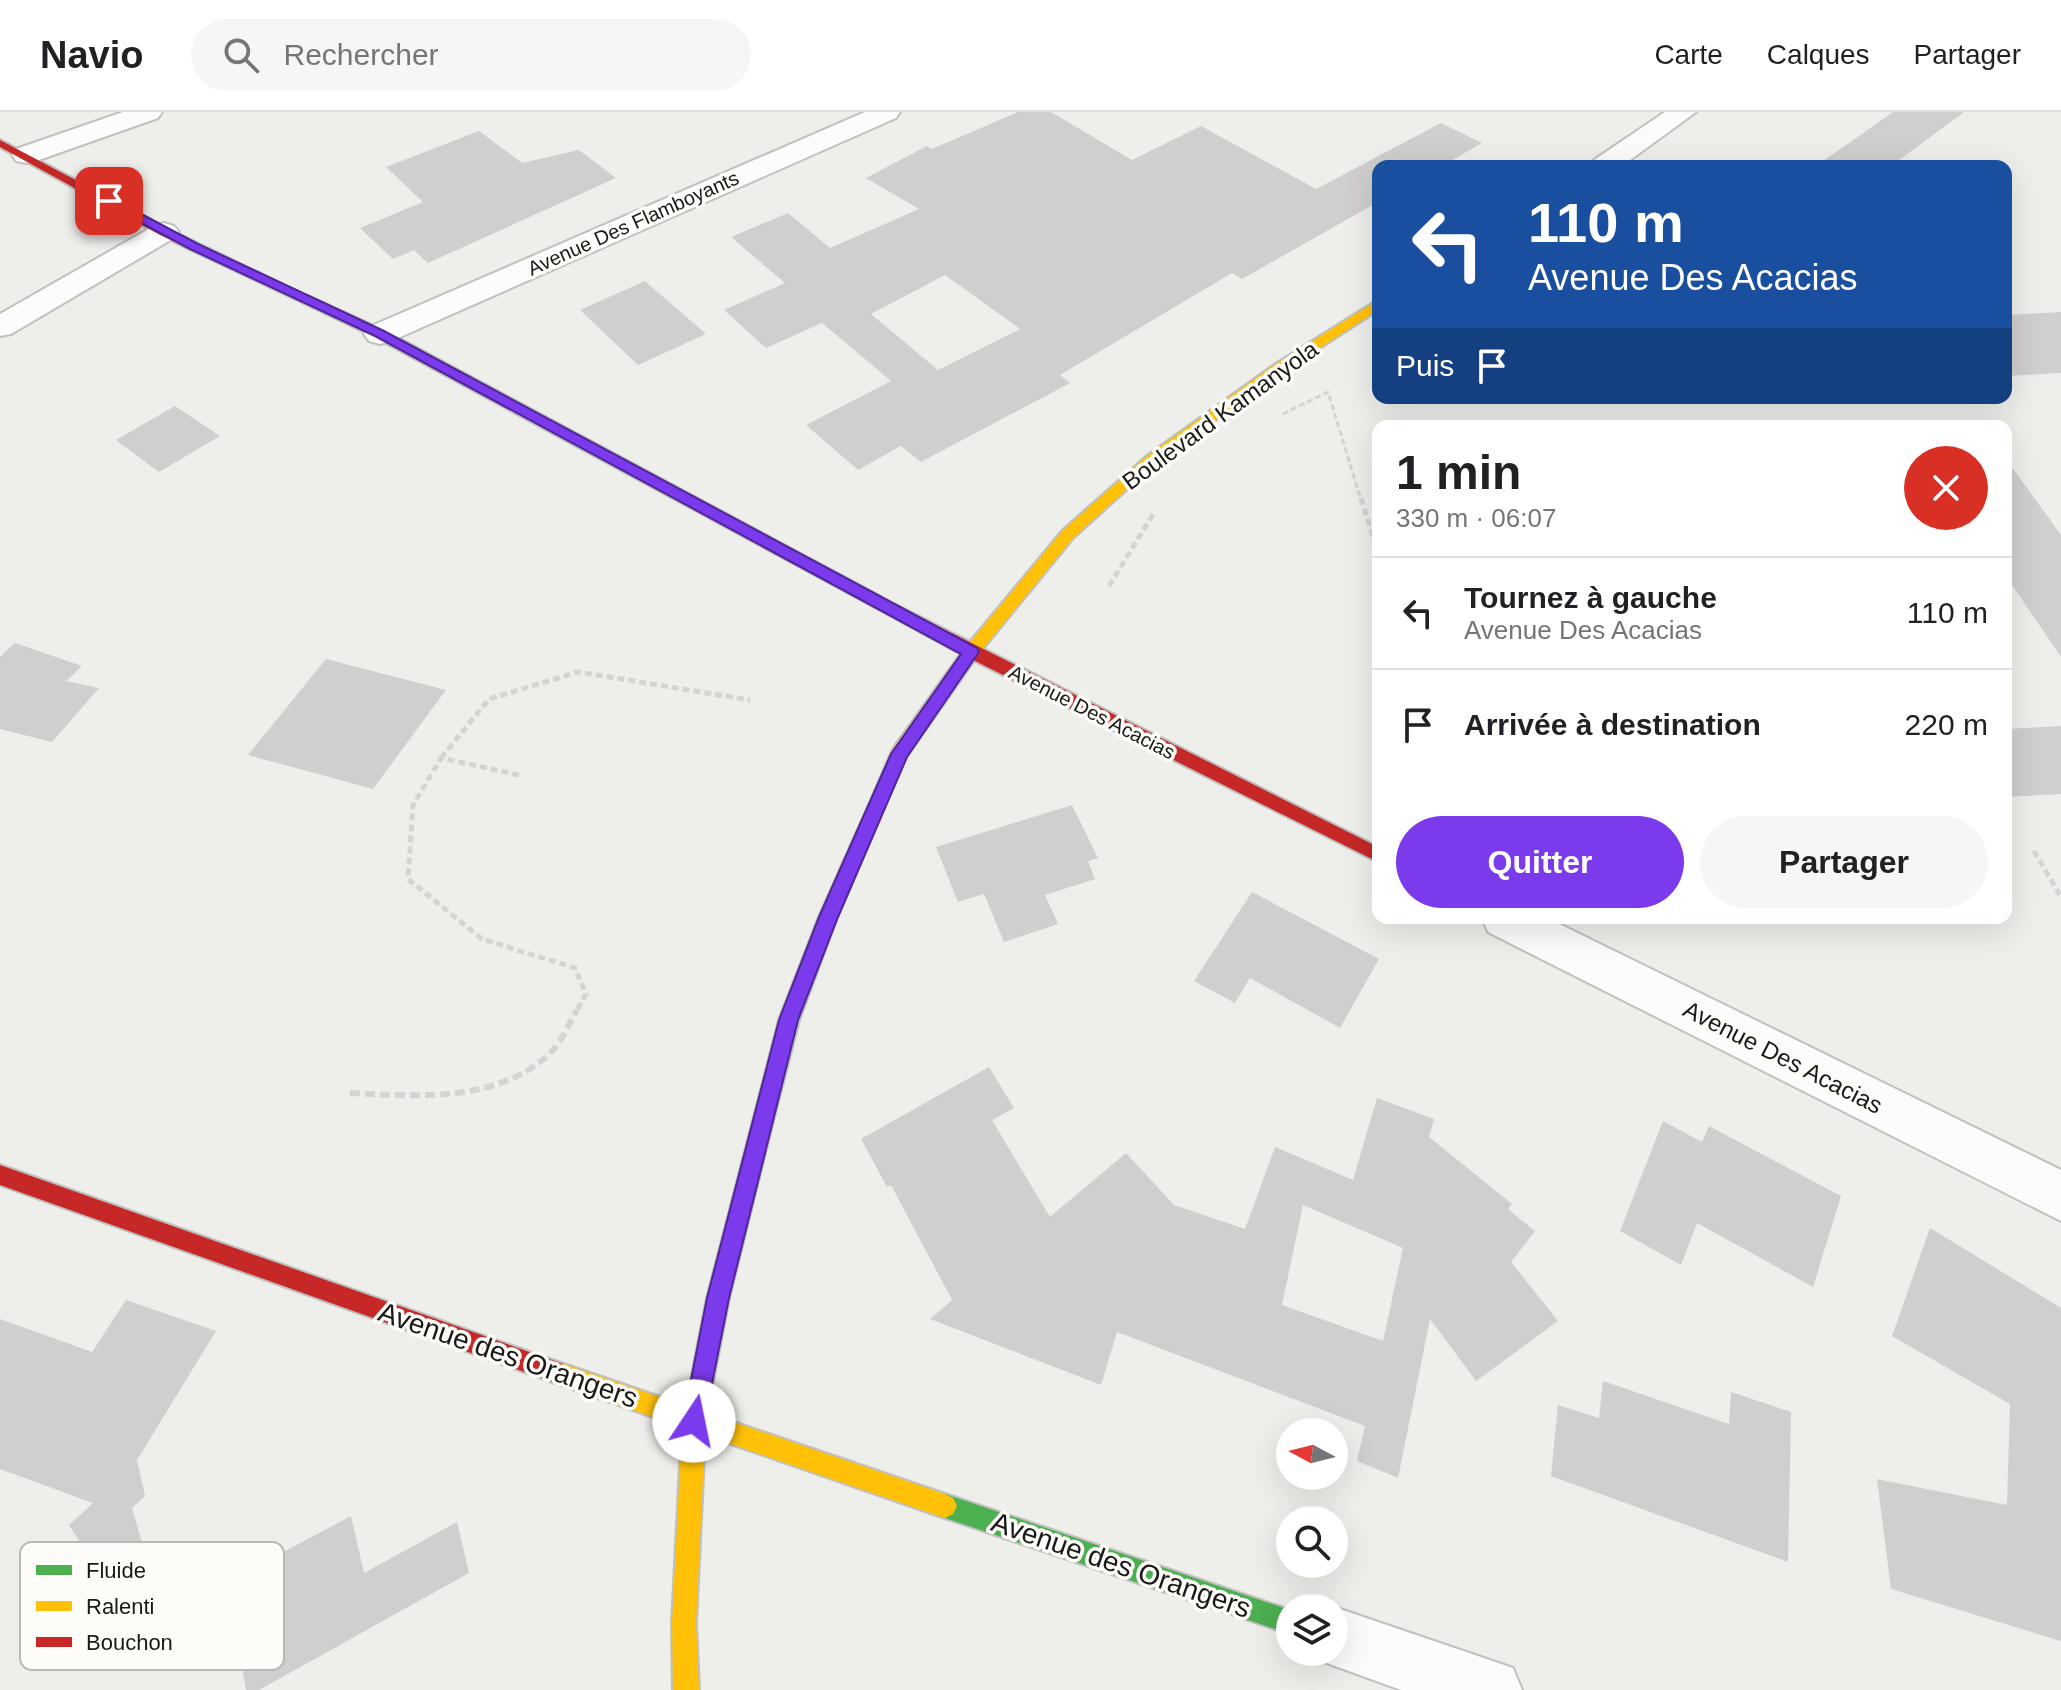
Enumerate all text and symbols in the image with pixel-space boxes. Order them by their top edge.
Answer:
search box [191,19,751,91]
icon: search [219,33,263,77]
text: Navio [40,34,143,76]
text: Rechercher [283,38,439,71]
text: Carte [1654,39,1723,70]
text: Calques [1767,39,1870,70]
text: Partager [1914,39,2021,70]
street label: Avenue Des Flamboyants [524,166,742,280]
pin [75,167,143,235]
icon: arrive [87,179,131,223]
text: 110 m [1528,191,1684,254]
icon: left [1396,192,1500,296]
text: Avenue Des Acacias [1528,257,1858,298]
street label: Boulevard Kamanyola [1117,335,1323,495]
icon: arrive [1470,344,1514,388]
text: Puis [1396,349,1454,382]
text: 1 min [1396,446,1521,499]
button: close [1904,446,1988,530]
text: 330 m · 06:07 [1396,503,1556,533]
text: Tournez à gauche [1464,581,1717,614]
icon: left [1396,591,1440,635]
text: 110 m [1907,596,1988,629]
text: Avenue Des Acacias [1464,615,1702,645]
street label: Avenue Des Acacias [1005,661,1179,763]
icon: arrive [1396,703,1440,747]
text: Arrivée à destination [1464,708,1761,741]
text: 220 m [1905,708,1988,741]
button: Quitter [1396,816,1684,908]
button: Partager [1700,816,1988,908]
street label: Avenue Des Acacias [1679,995,1887,1119]
street label: Avenue des Orangers [374,1296,642,1414]
position arrow [652,1379,736,1463]
north arrow [1276,1418,1348,1490]
map controls [1276,1418,1348,1666]
street label: Avenue des Orangers [987,1506,1255,1624]
button: search [1276,1506,1348,1578]
legend [20,1542,284,1670]
text: Fluide [86,1558,146,1583]
text: Ralenti [86,1594,154,1619]
button: layers [1276,1594,1348,1666]
text: Bouchon [86,1630,173,1655]

